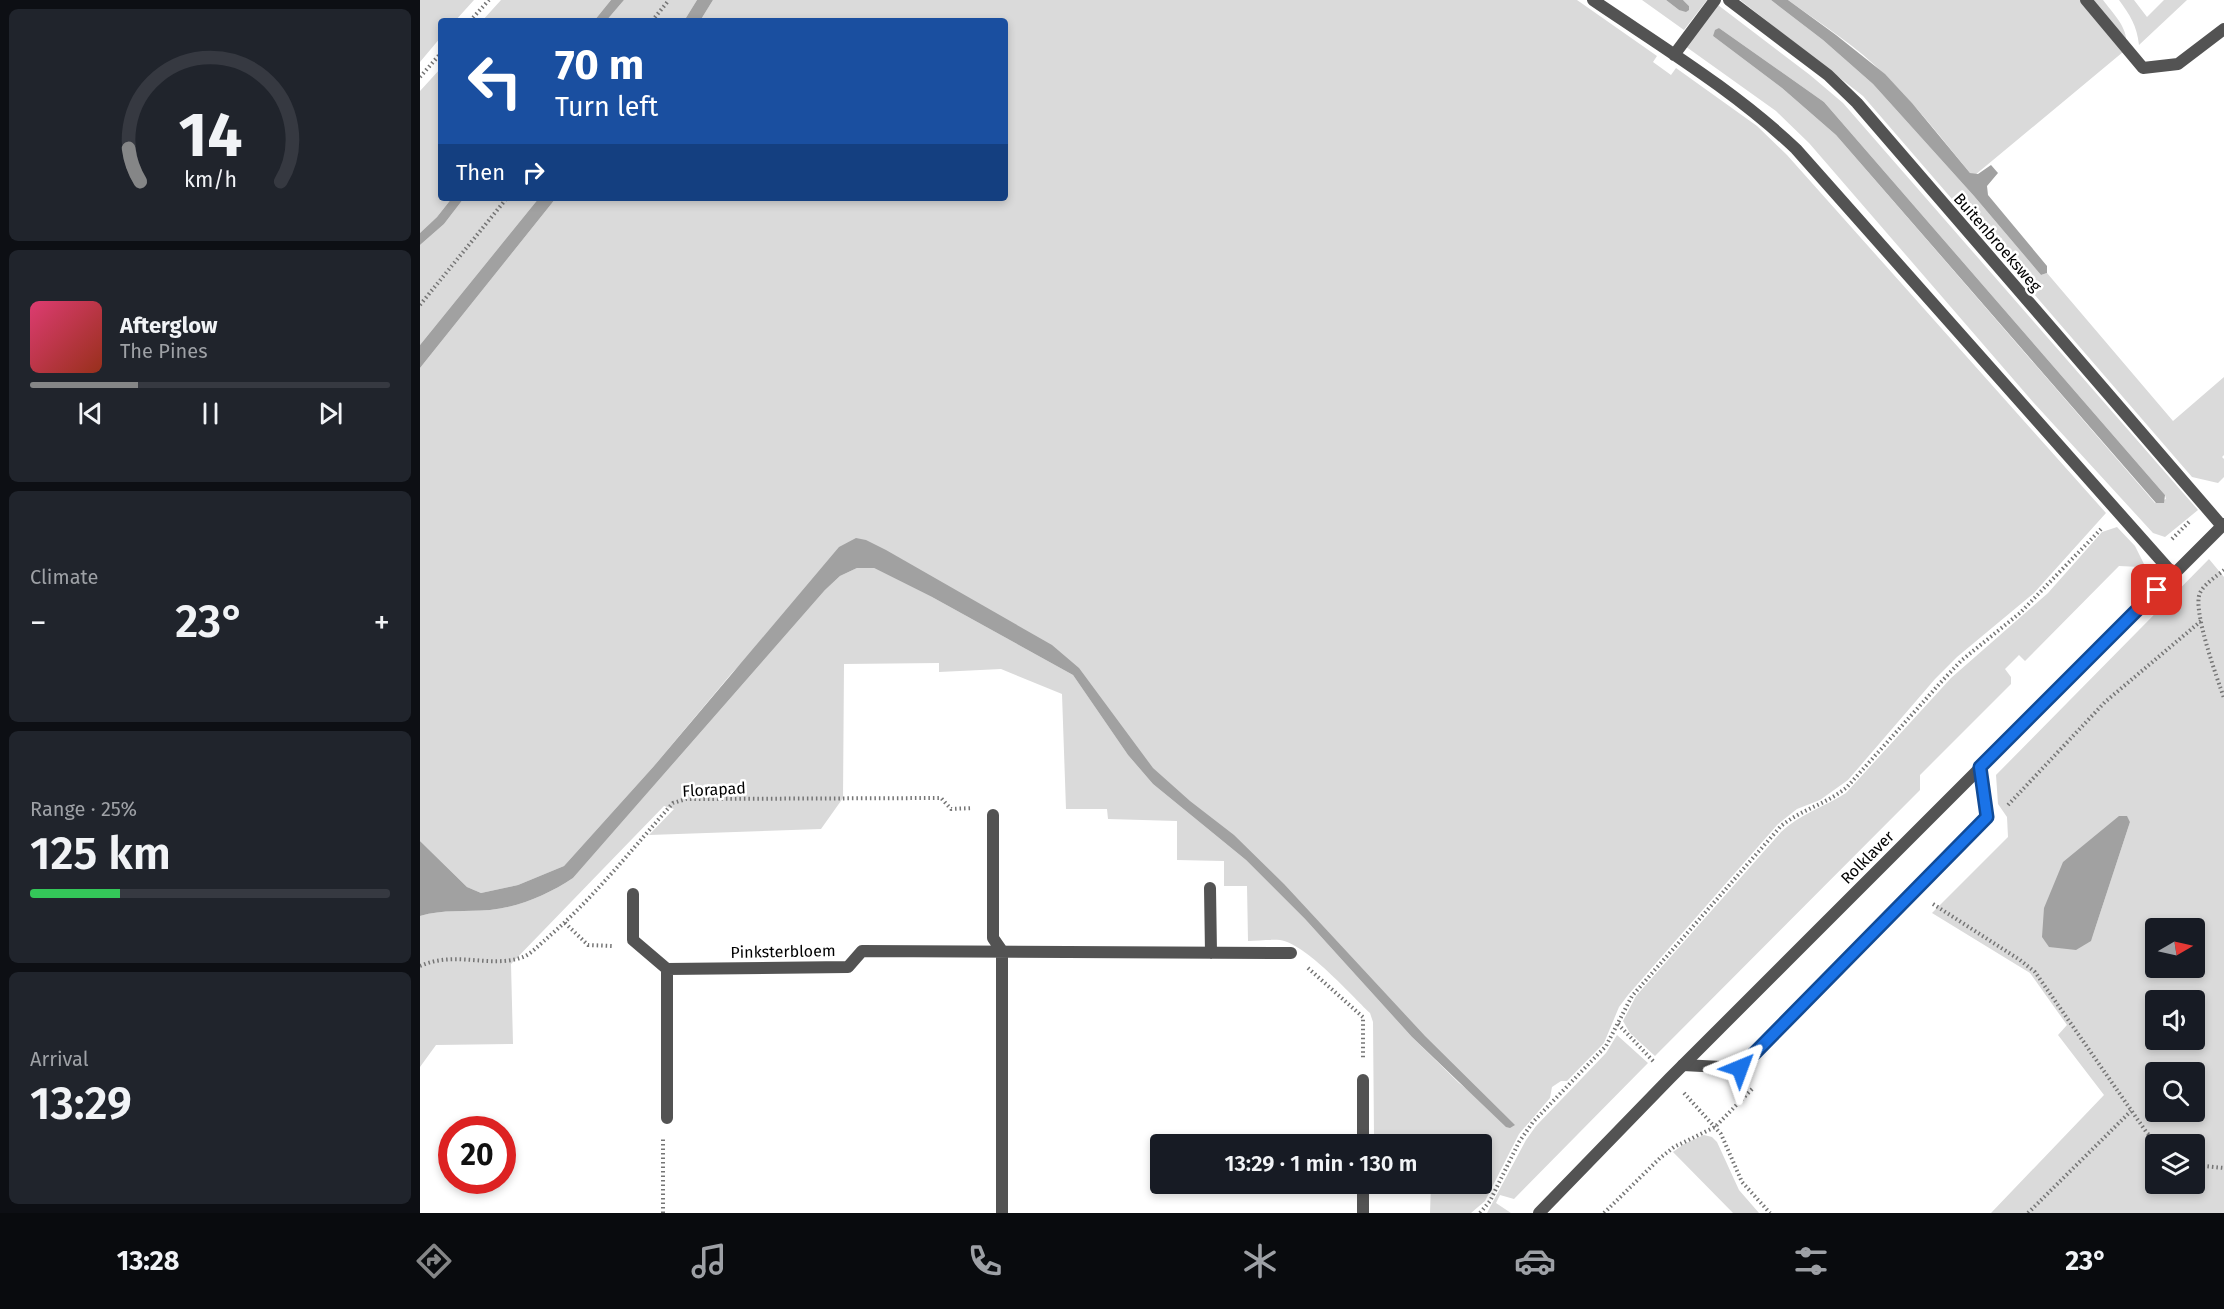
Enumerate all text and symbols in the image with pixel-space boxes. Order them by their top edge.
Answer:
text: 70 m [555,40,644,90]
icon: left [456,42,534,120]
text: Turn left [555,91,658,123]
text: 14 [178,98,242,173]
icon: right [517,156,550,189]
text: Then [456,159,505,186]
text: km/h [183,167,237,193]
street label: Buitenbroeksweg [1950,189,2046,296]
text: Afterglow [120,312,217,339]
text: The Pines [120,339,207,363]
icon: previous [74,397,107,430]
icon: pause [194,397,227,430]
icon: next [314,397,347,430]
pin [2131,564,2182,615]
text: Climate [30,565,98,589]
icon: arrive [2140,573,2173,606]
text: 23° [175,595,245,649]
text: − [30,603,47,643]
text: + [374,603,390,643]
street label: Florapad [682,778,746,801]
text: Range · 25% [30,797,137,821]
street label: Rolklaver [1837,826,1898,888]
text: 125 km [30,827,171,881]
north arrow [2145,918,2205,978]
map controls [2145,918,2205,1194]
street label: Pinksterbloem [730,941,836,962]
button: sound [2145,990,2205,1050]
position arrow [1708,1036,1772,1100]
text: Arrival [30,1047,89,1071]
button: search [2145,1062,2205,1122]
text: 13:29 [30,1077,132,1131]
speed limit sign: 20 [438,1116,516,1194]
button: layers [2145,1134,2205,1194]
text: 13:29 · 1 min · 130 m [1225,1150,1418,1177]
icon: directions [413,1240,455,1282]
icon: music [688,1240,730,1282]
icon: phone [964,1240,1006,1282]
icon: climate [1239,1240,1281,1282]
icon: car [1514,1240,1556,1282]
icon: filters [1790,1240,1832,1282]
text: 13:28 [117,1245,179,1277]
text: 23° [2065,1245,2107,1277]

